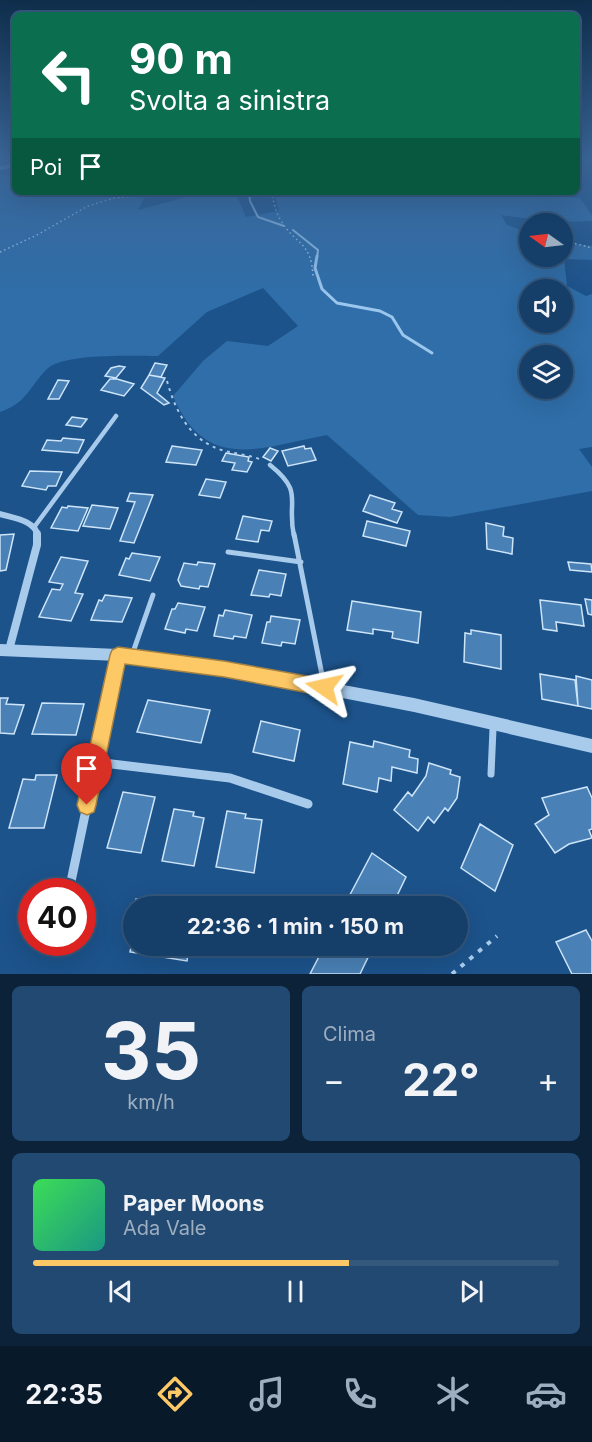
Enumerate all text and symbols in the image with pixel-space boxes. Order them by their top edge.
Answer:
text: 90 m [129,33,233,84]
icon: left [30,36,108,114]
text: Svolta a sinistra [129,84,330,117]
icon: arrive [74,150,107,183]
text: Poi [30,154,62,180]
north arrow [519,213,573,267]
map controls [519,213,573,399]
button: sound [519,279,573,333]
button: layers [519,345,573,399]
position arrow [292,655,356,719]
pin [61,743,112,805]
icon: arrive [70,752,103,785]
speed limit sign: 40 [18,878,96,956]
text: 22:36 · 1 min · 150 m [187,913,404,939]
text: 35 [101,1003,201,1098]
text: Clima [323,1022,376,1046]
text: 22° [402,1052,480,1107]
text: − [323,1060,345,1100]
text: + [537,1060,559,1100]
text: km/h [127,1090,175,1114]
text: Paper Moons [123,1190,264,1216]
text: Ada Vale [123,1216,206,1240]
icon: previous [104,1275,137,1308]
icon: pause [279,1275,312,1308]
icon: next [455,1275,488,1308]
icon: directions [154,1373,196,1415]
icon: music [246,1373,288,1415]
icon: phone [339,1373,381,1415]
icon: climate [432,1373,474,1415]
icon: car [525,1373,567,1415]
text: 22:35 [25,1378,103,1411]

